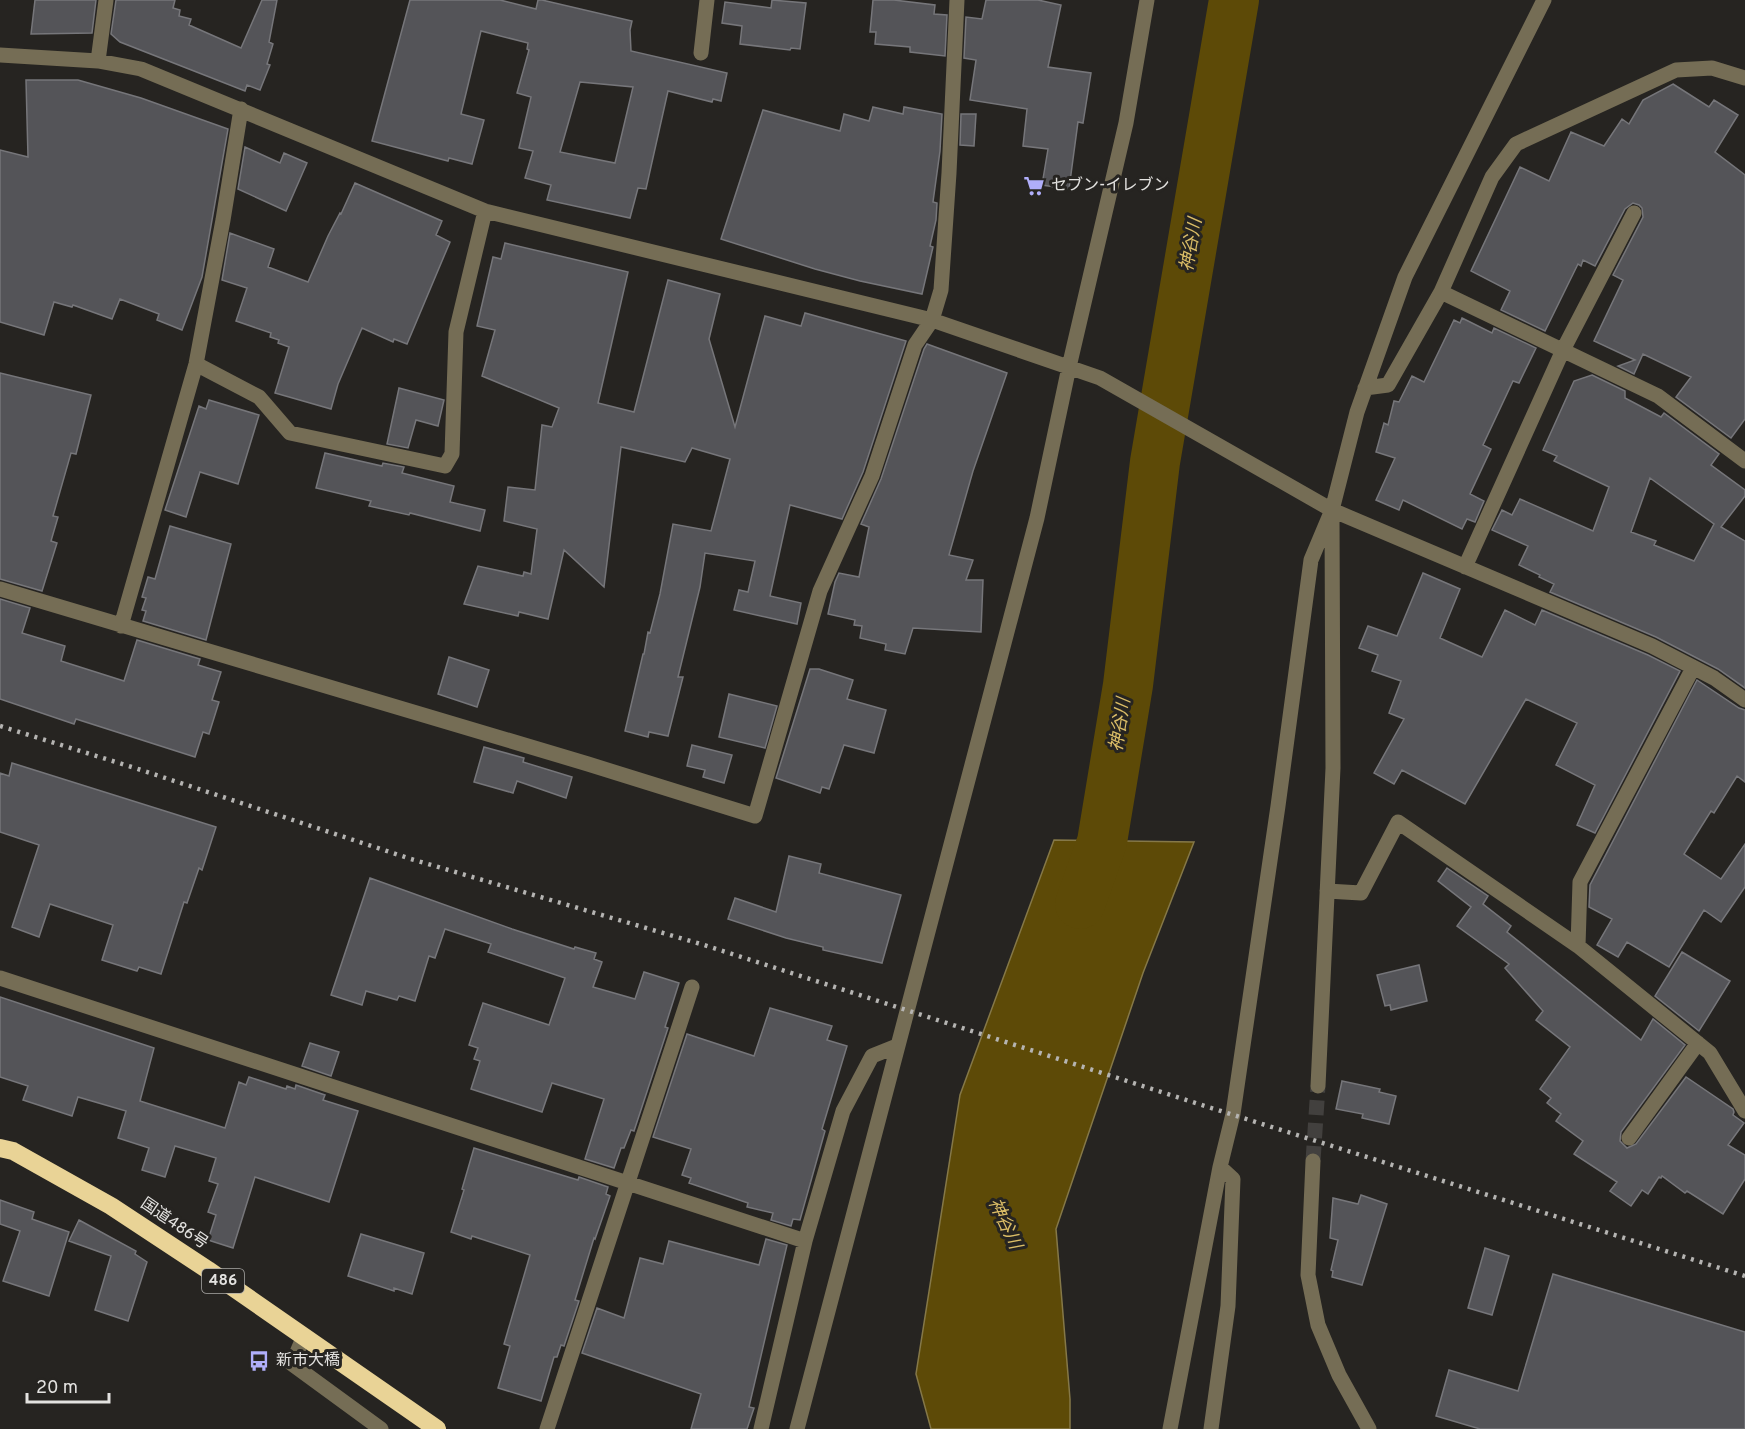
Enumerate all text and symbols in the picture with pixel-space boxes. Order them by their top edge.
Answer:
supermarket icon: セブン-イレブン [1022,174,1046,198]
place label: セブン-イレブン [1051,176,1169,196]
water label: 神谷川 [1176,214,1208,274]
water label: 神谷川 [1105,695,1137,753]
street label: 国道486号 [136,1194,212,1254]
water label: 神谷川 [982,1195,1027,1255]
road number: 486 [202,1269,244,1293]
bus stop icon: 新市大橋 [247,1349,271,1373]
place label: 新市大橋 [276,1351,340,1371]
scale bar [27,1366,110,1404]
text: 20 m [36,1377,78,1400]

